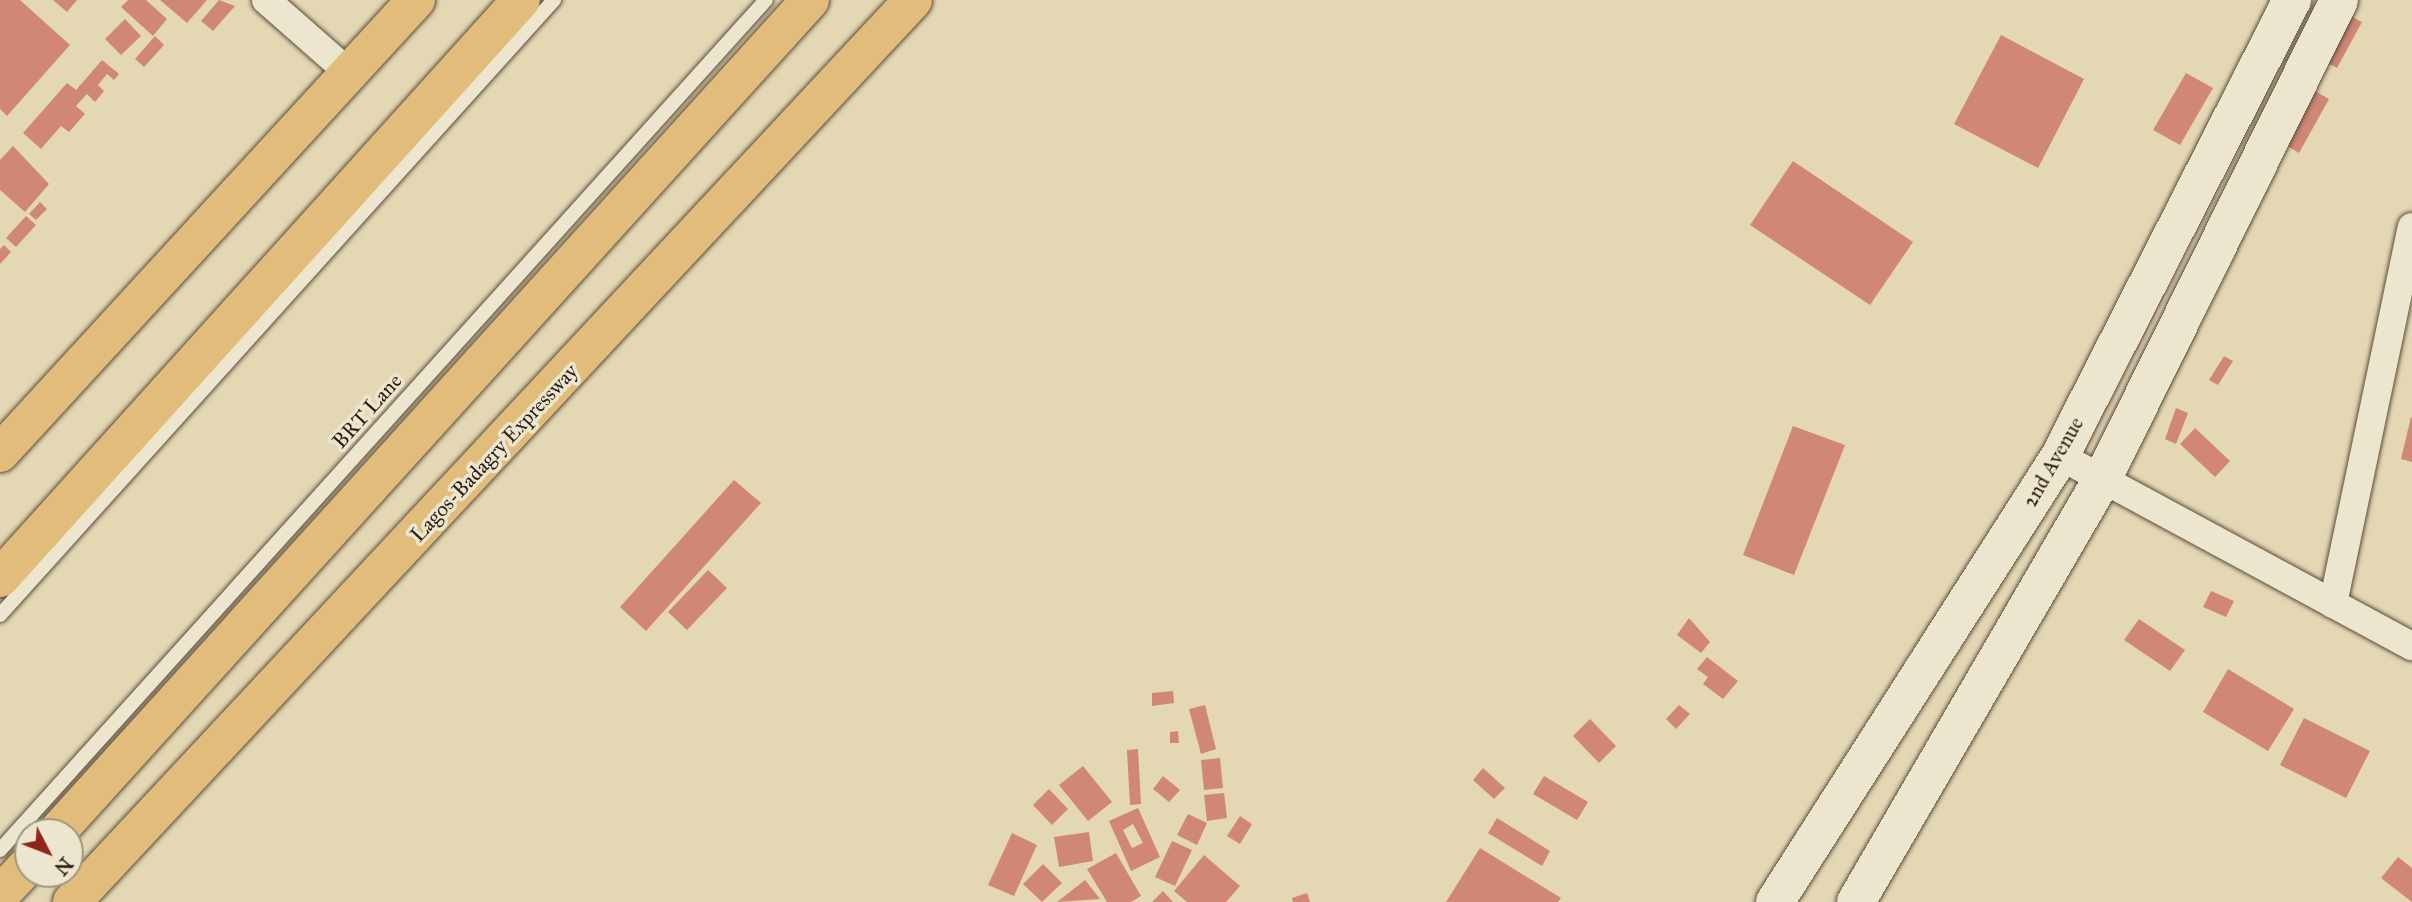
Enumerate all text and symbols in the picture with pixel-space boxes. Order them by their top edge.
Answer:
street label: Lagos-Badagry Expressway [405,359,583,547]
street label: BRT Lane [327,369,407,453]
street label: 2nd Avenue [2017,412,2089,512]
north arrow [14,818,84,888]
text: N [50,852,77,880]

